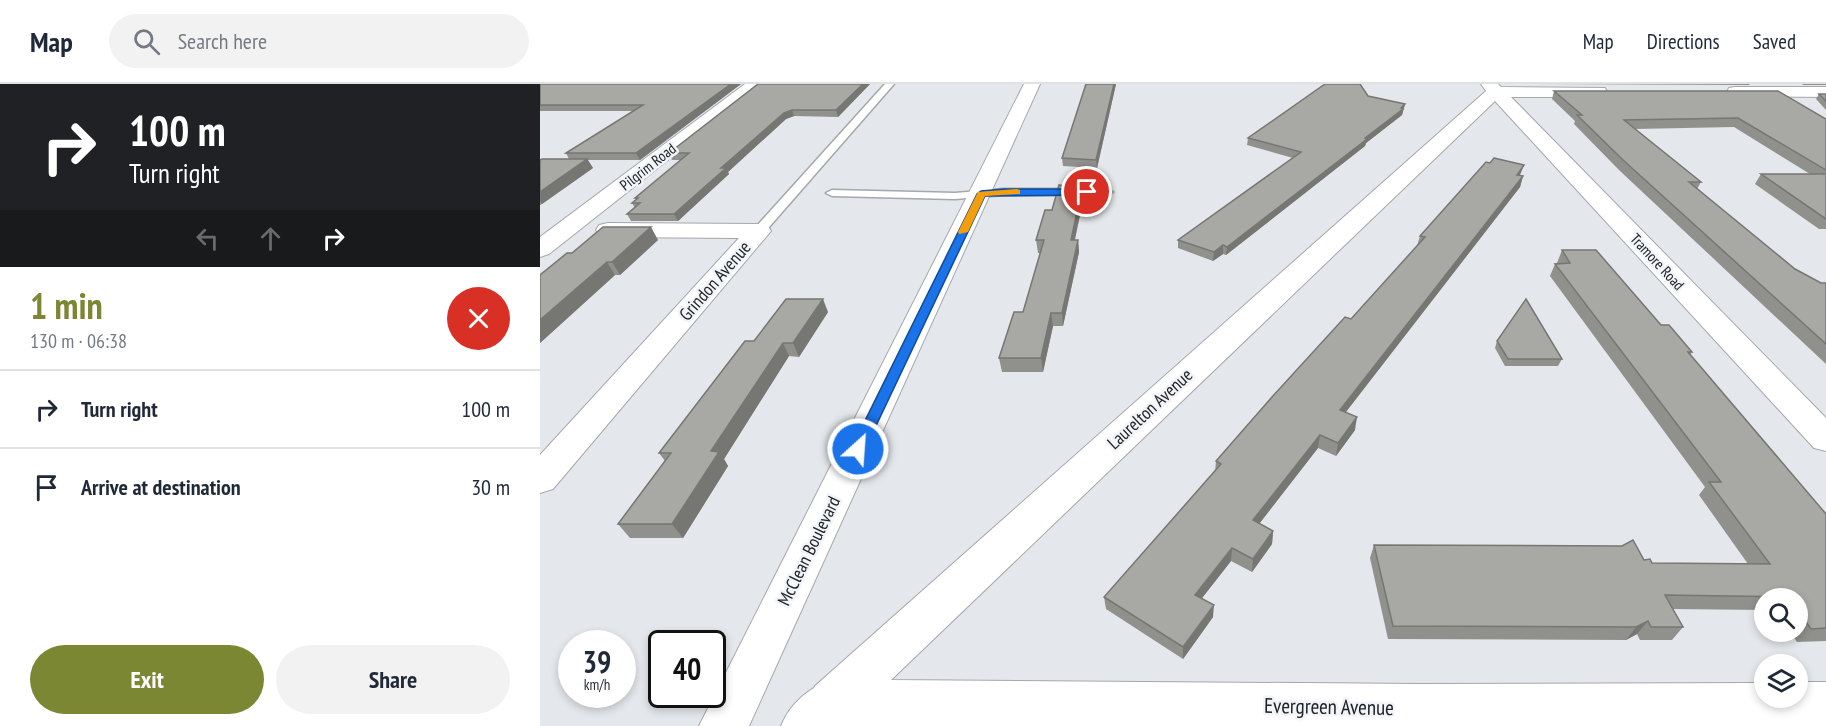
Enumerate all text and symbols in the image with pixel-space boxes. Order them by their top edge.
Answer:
search box [109,14,529,68]
text: Map [30,23,73,60]
icon: search [130,25,163,58]
text: Search here [178,27,267,55]
text: Map [1583,28,1614,55]
text: Directions [1647,28,1720,55]
text: Saved [1753,28,1796,55]
text: 100 m [129,103,226,158]
icon: right [30,108,108,186]
street label: Pilgrim Road [616,139,680,194]
text: Turn right [129,156,220,190]
pin [1061,166,1112,217]
icon: arrive [1070,175,1103,208]
icon: left [191,222,224,255]
icon: ahead [254,222,287,255]
icon: right [317,222,350,255]
street label: Tramore Road [1626,229,1688,294]
street label: Grindon Avenue [674,236,755,325]
text: 1 min [30,282,103,329]
button: close [447,287,510,350]
text: 130 m · 06:38 [30,328,127,354]
street label: Laurelton Avenue [1102,363,1197,454]
icon: right [30,393,63,426]
text: Turn right [81,395,158,423]
text: 100 m [461,395,510,423]
position arrow [826,417,890,481]
icon: arrive [30,471,63,504]
text: Arrive at destination [81,473,241,501]
text: 30 m [471,473,510,501]
street label: McClean Boulevard [772,492,845,609]
map controls [1754,588,1808,708]
button: search [1754,588,1808,642]
speed limit sign: 40 [648,630,726,708]
text: 39 [583,642,611,681]
button: Exit [30,645,264,714]
button: Share [276,645,510,714]
button: layers [1754,654,1808,708]
text: km/h [584,675,610,694]
street label: Evergreen Avenue [1264,692,1394,721]

